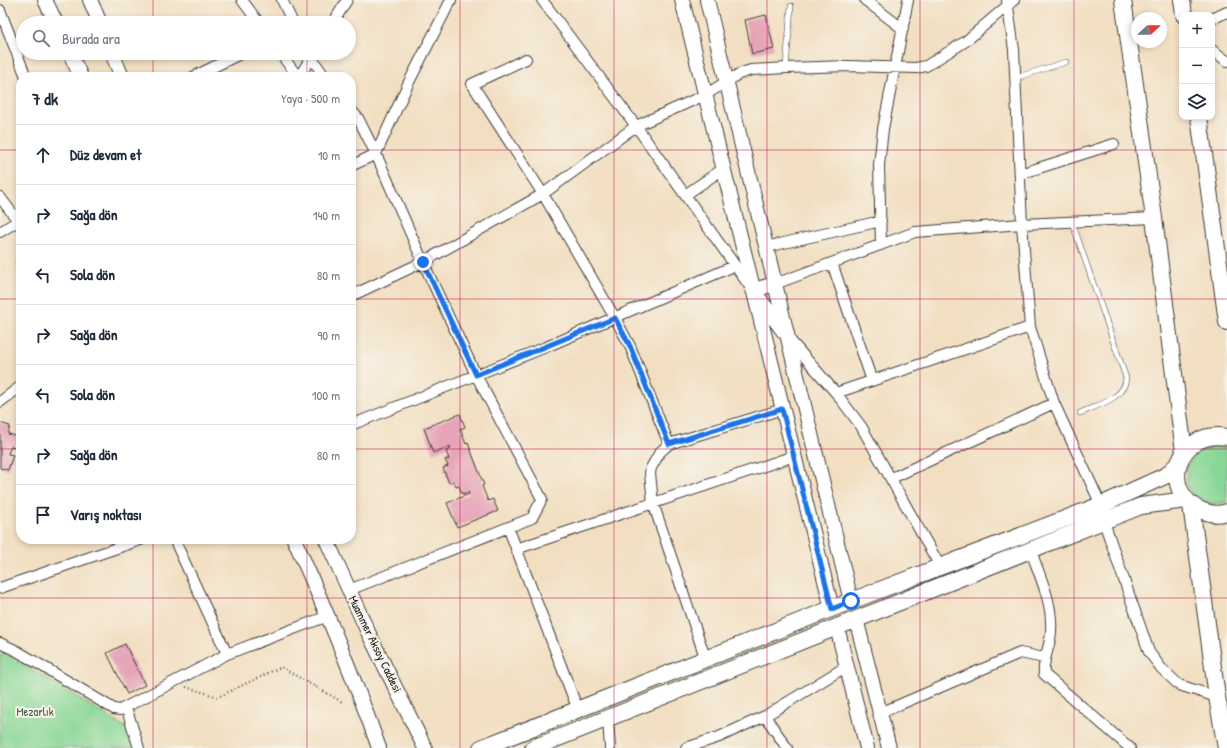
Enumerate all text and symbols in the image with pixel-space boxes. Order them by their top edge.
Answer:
north arrow [1131,12,1167,48]
map controls [1179,12,1215,120]
button: + [1179,12,1215,48]
search box [16,16,356,60]
icon: search [30,27,52,49]
text: Burada ara [62,28,120,49]
button: − [1179,48,1215,84]
button: layers [1179,84,1215,120]
text: 7 dk [32,87,58,110]
text: Yaya · 500 m [281,89,340,107]
icon: ahead [32,144,54,166]
text: Düz devam et [70,144,141,165]
text: 10 m [318,146,340,164]
icon: right [32,204,54,226]
text: Sağa dön [70,204,117,225]
text: 140 m [313,206,340,224]
route end [414,253,432,271]
icon: left [32,264,54,286]
text: Sola dön [70,264,115,285]
text: 80 m [317,266,340,284]
icon: right [32,324,54,346]
text: Sağa dön [70,324,117,345]
text: 90 m [318,326,340,344]
icon: left [32,384,54,406]
text: Sola dön [70,384,115,405]
text: 100 m [312,386,340,404]
icon: right [32,444,54,466]
text: Sağa dön [70,444,117,465]
text: 80 m [317,446,340,464]
icon: arrive [32,504,54,526]
text: Varış noktası [70,504,142,525]
street label: Muammer Aksoy Caddesi [345,592,406,695]
route start [842,592,860,610]
park label: Mezarlık [16,703,54,720]

